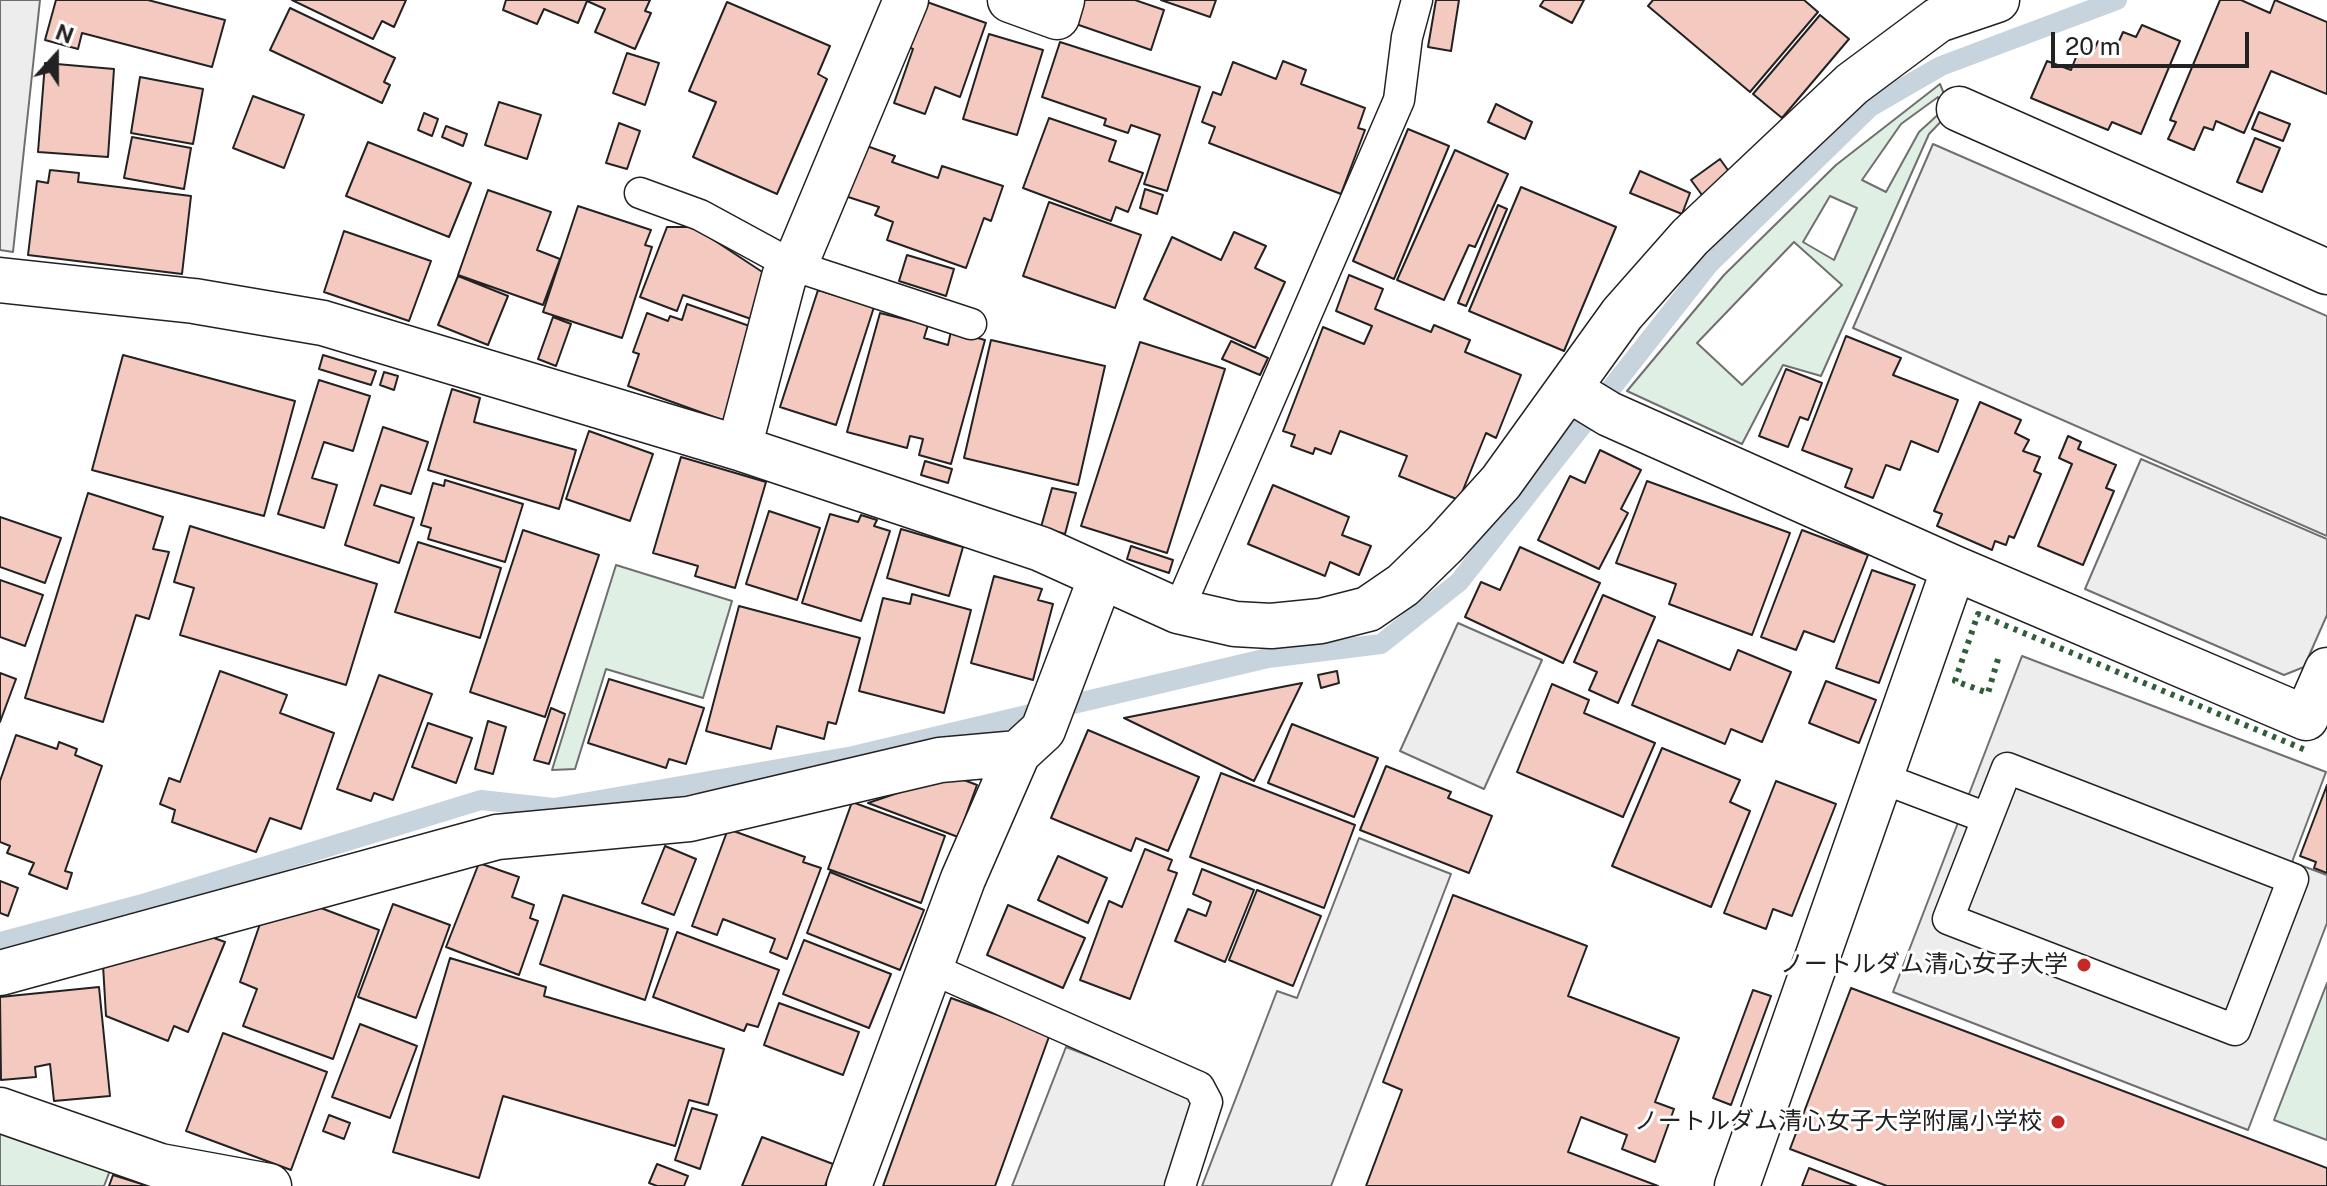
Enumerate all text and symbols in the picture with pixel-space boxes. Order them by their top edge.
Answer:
north arrow [16,16,96,96]
scale bar [2055,16,2253,66]
text: N [52,18,77,49]
text: 20 m [2065,32,2121,60]
place label: ノートルダム清心女子大学 [1780,951,2068,979]
marker: ノートルダム清心女子大学 [2075,956,2093,974]
place label: ノートルダム清心女子大学附属小学校 [1634,1108,2042,1136]
marker: ノートルダム清心女子大学附属小学校 [2049,1113,2067,1131]

